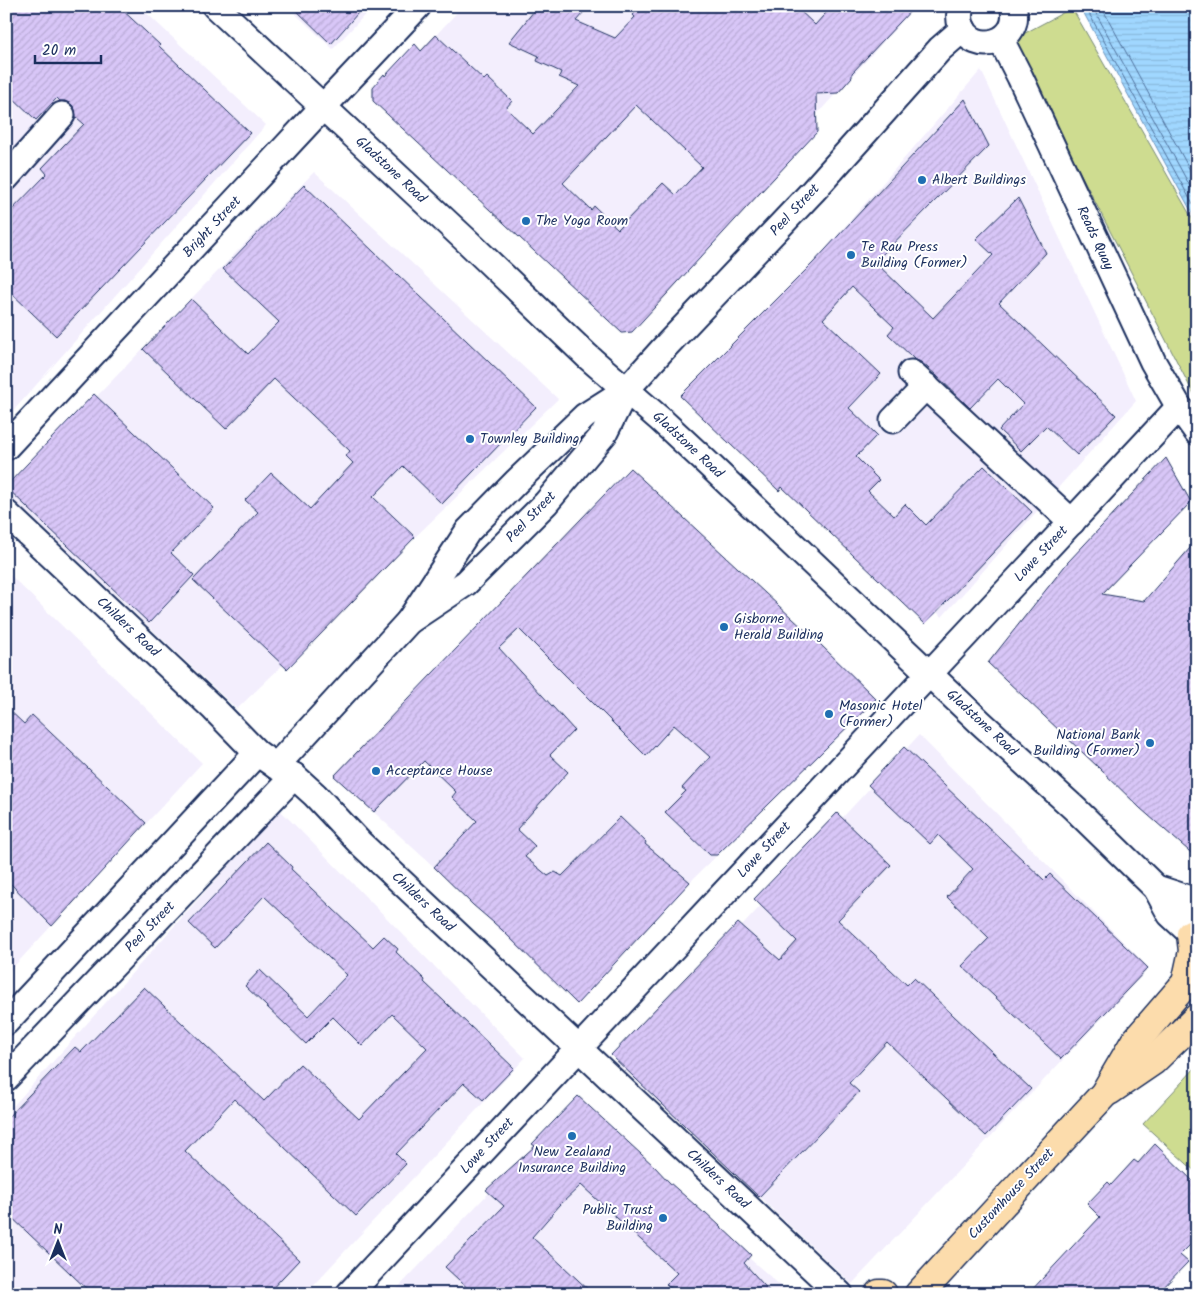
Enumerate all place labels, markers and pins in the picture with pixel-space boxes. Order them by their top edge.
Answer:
place label: Albert Buildings [932,169,1026,191]
marker: Albert Buildings [916,174,928,186]
place label: The Yoga Room [536,210,628,232]
marker: The Yoga Room [520,215,532,227]
place label: Te Rau Press Building (Former) [861,236,968,274]
marker: Te Rau Press Building (Former) [845,249,857,261]
place label: Townley Building [480,428,579,450]
marker: Townley Building [464,433,476,445]
place label: Gisborne Herald Building [734,608,824,646]
marker: Gisborne Herald Building [718,621,730,633]
place label: Masonic Hotel (Former) [839,695,923,733]
marker: Masonic Hotel (Former) [823,708,835,720]
place label: National Bank Building (Former) [1033,724,1140,762]
marker: National Bank Building (Former) [1144,737,1156,749]
place label: Acceptance House [386,760,493,782]
marker: Acceptance House [370,765,382,777]
marker: New Zealand Insurance Building [566,1130,578,1142]
place label: New Zealand Insurance Building [518,1141,626,1179]
place label: Public Trust Building [582,1199,654,1237]
marker: Public Trust Building [657,1212,669,1224]

